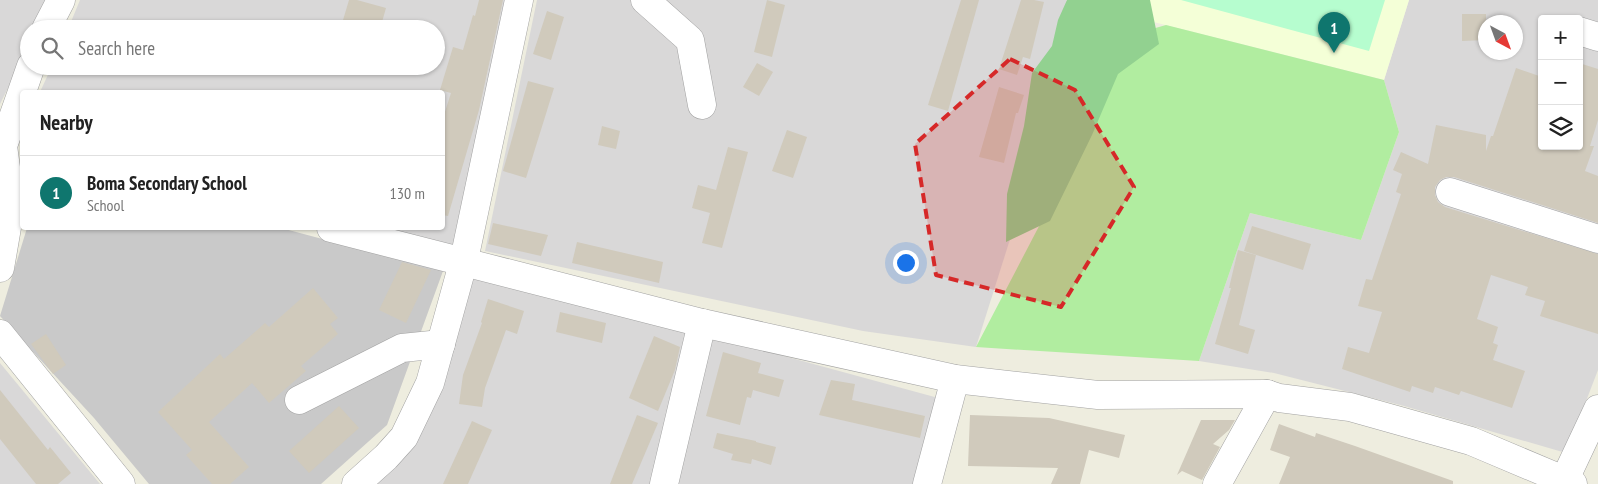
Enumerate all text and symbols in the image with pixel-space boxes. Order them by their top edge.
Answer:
pin: 1 [1318,12,1350,53]
north arrow [1478,15,1523,60]
map controls [1538,15,1583,150]
button: + [1538,15,1583,60]
search box [20,20,445,75]
icon: search [38,34,66,62]
text: Search here [78,36,155,60]
button: − [1538,60,1583,105]
button: layers [1538,105,1583,150]
text: Nearby [40,109,93,136]
text: Boma Secondary School [87,171,247,195]
text: 1 [52,183,60,203]
text: 130 m [390,183,425,203]
text: School [87,195,124,215]
your location [893,250,919,276]

